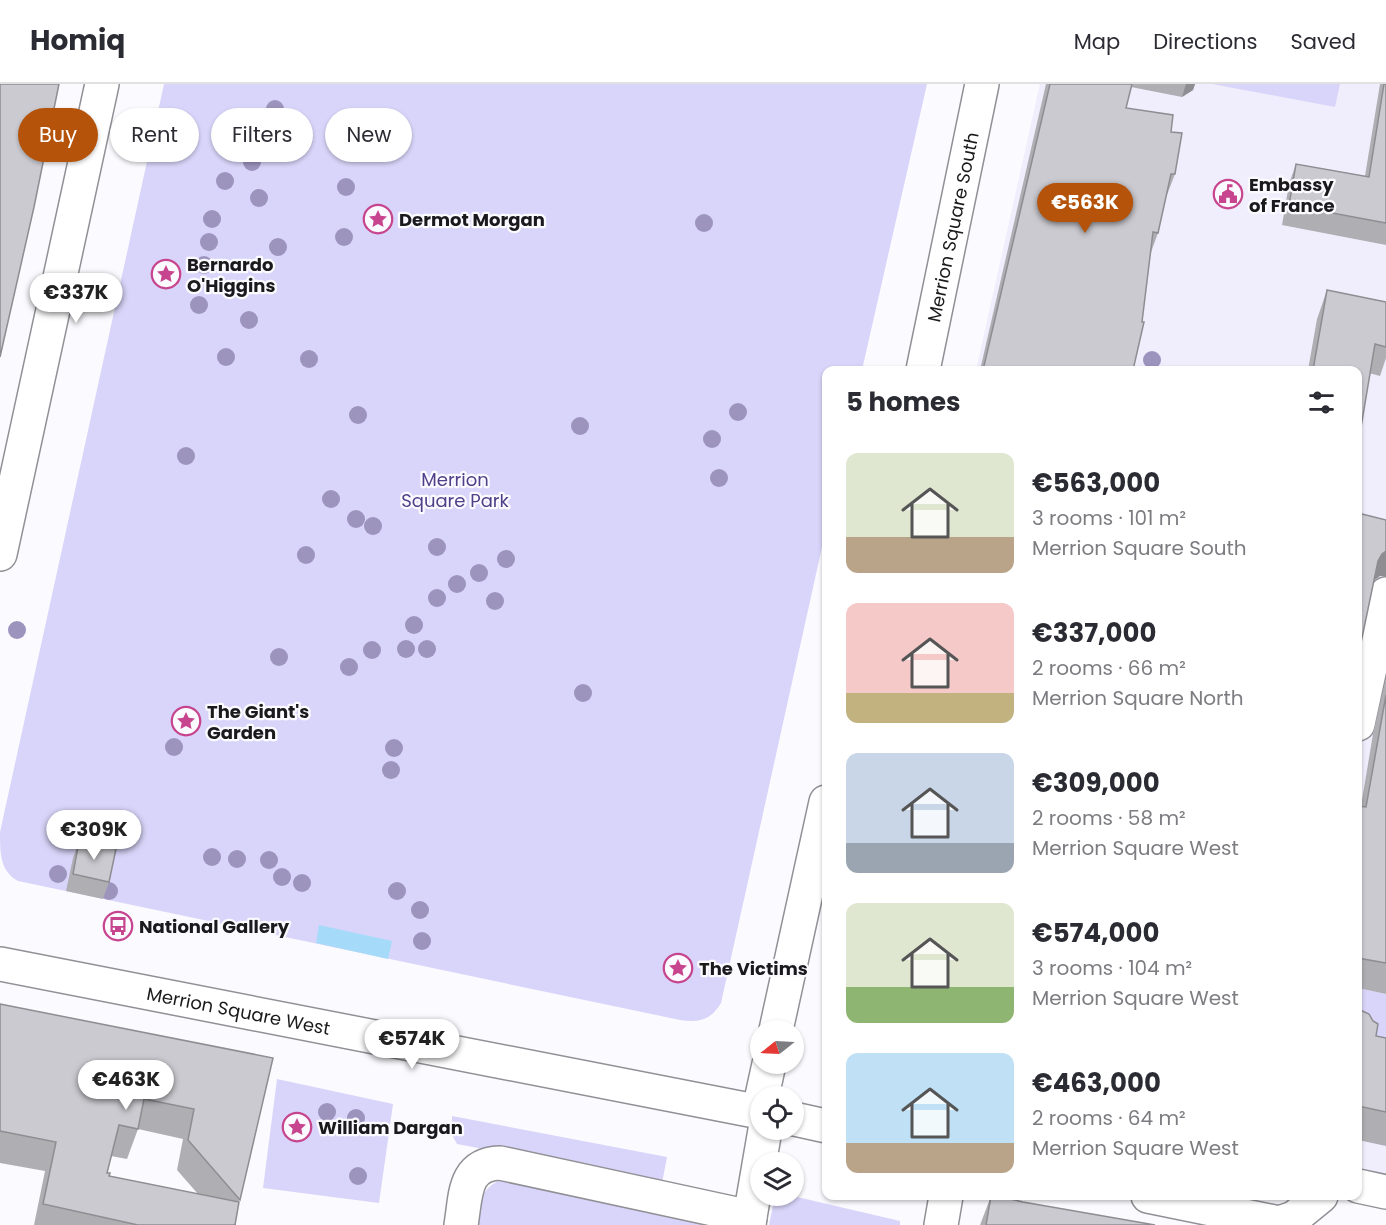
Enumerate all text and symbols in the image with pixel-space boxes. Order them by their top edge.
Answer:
text: Homiq [30,21,125,60]
text: Map [1074,27,1120,56]
text: Directions [1153,27,1257,56]
text: Saved [1290,27,1356,56]
chip: Buy [18,108,98,162]
chip: Rent [110,108,199,162]
chip: Filters [211,108,313,162]
chip: New [325,108,412,162]
street label: Merrion Square South [921,130,984,324]
place label: Embassy of France [1249,172,1335,218]
public building icon: Embassy of France [1212,178,1244,210]
pin: €563K [1043,183,1127,234]
text: €563K [1051,188,1119,216]
place icon: Dermot Morgan [362,203,394,235]
place label: Dermot Morgan [399,207,545,232]
place label: Bernardo O'Higgins [187,252,276,298]
place icon: Bernardo O'Higgins [150,258,182,290]
pin: €337K [34,273,118,324]
text: €337K [44,278,108,306]
text: 5 homes [846,384,961,420]
icon: filters [1305,386,1338,419]
text: €563,000 [1032,465,1160,501]
park label: Merrion Square Park [401,467,510,513]
icon: home [894,477,966,549]
text: 3 rooms · 101 m² [1032,504,1186,532]
text: Merrion Square South [1032,534,1247,562]
text: €337,000 [1032,615,1156,651]
icon: home [894,627,966,699]
text: 2 rooms · 66 m² [1032,654,1186,682]
text: Merrion Square North [1032,684,1244,712]
place label: The Giant's Garden [207,699,309,745]
place icon: The Giant's Garden [170,705,202,737]
text: €309,000 [1032,765,1160,801]
icon: home [894,777,966,849]
text: 2 rooms · 58 m² [1032,804,1186,832]
pin: €309K [52,810,136,861]
text: €309K [60,815,128,843]
text: Merrion Square West [1032,834,1239,862]
bus stop icon: National Gallery [102,910,134,942]
place label: National Gallery [139,914,290,939]
text: €574,000 [1032,915,1159,951]
icon: home [894,927,966,999]
place icon: The Victims [662,952,694,984]
text: 3 rooms · 104 m² [1032,954,1192,982]
place label: The Victims [699,956,808,981]
street label: Merrion Square West [145,980,332,1041]
text: Merrion Square West [1032,984,1239,1012]
pin: €574K [370,1019,454,1070]
north arrow [750,1020,804,1074]
map controls [750,1020,804,1206]
text: €574K [378,1024,446,1052]
pin: €463K [84,1060,168,1111]
text: €463K [92,1065,160,1093]
text: €463,000 [1032,1065,1161,1101]
icon: home [894,1077,966,1149]
button: locate [750,1086,804,1140]
text: 2 rooms · 64 m² [1032,1104,1186,1132]
place icon: William Dargan [281,1111,313,1143]
place label: William Dargan [318,1115,463,1140]
text: Merrion Square West [1032,1134,1239,1162]
button: layers [750,1152,804,1206]

